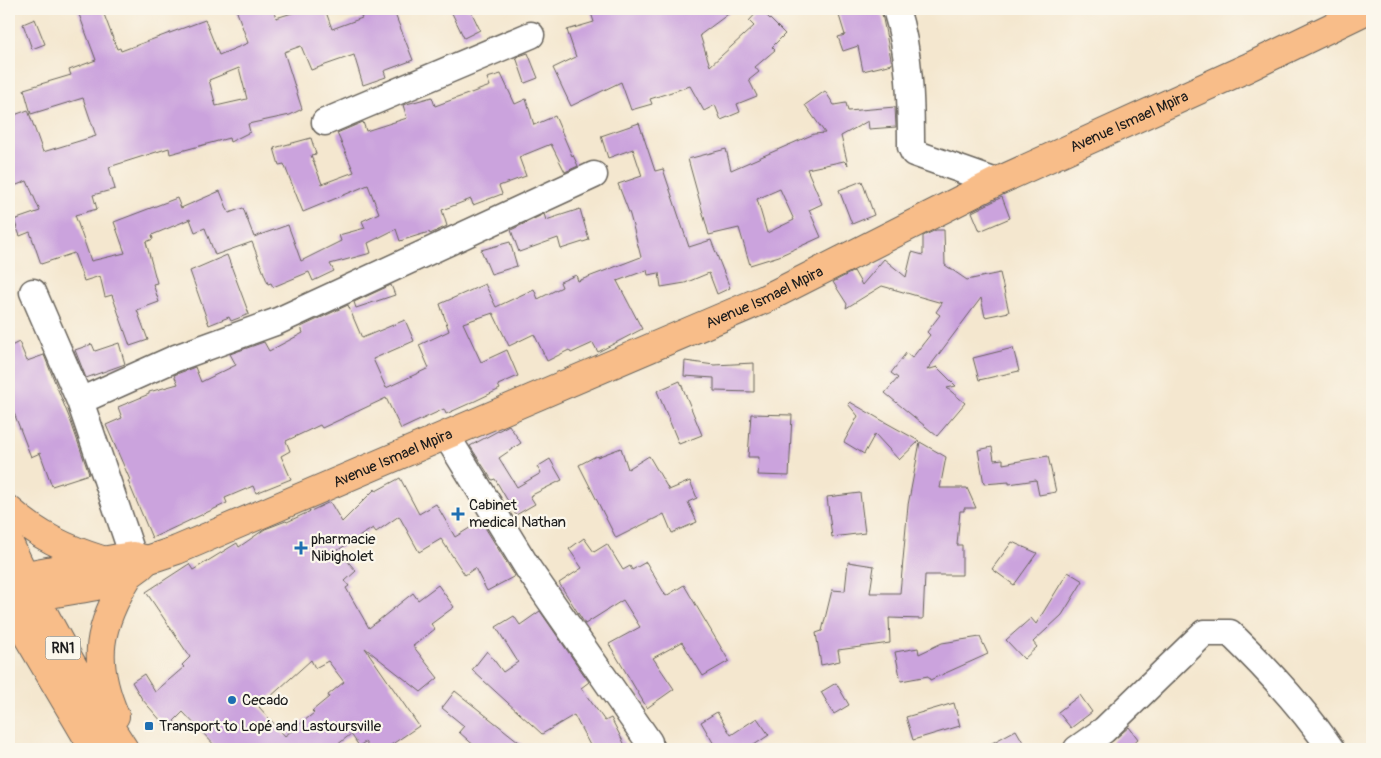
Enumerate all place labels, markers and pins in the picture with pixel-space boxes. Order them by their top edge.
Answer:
place label: Cabinet medical Nathan [469,496,566,532]
marker: Cabinet medical Nathan [451,507,465,521]
place label: pharmacie Nibigholet [311,530,376,566]
marker: pharmacie Nibigholet [295,542,307,554]
place label: Cecado [242,691,288,710]
marker: Cecado [226,694,238,706]
place label: Transport to Lopé and Lastoursville [159,717,382,736]
marker: Transport to Lopé and Lastoursville [143,720,155,732]

